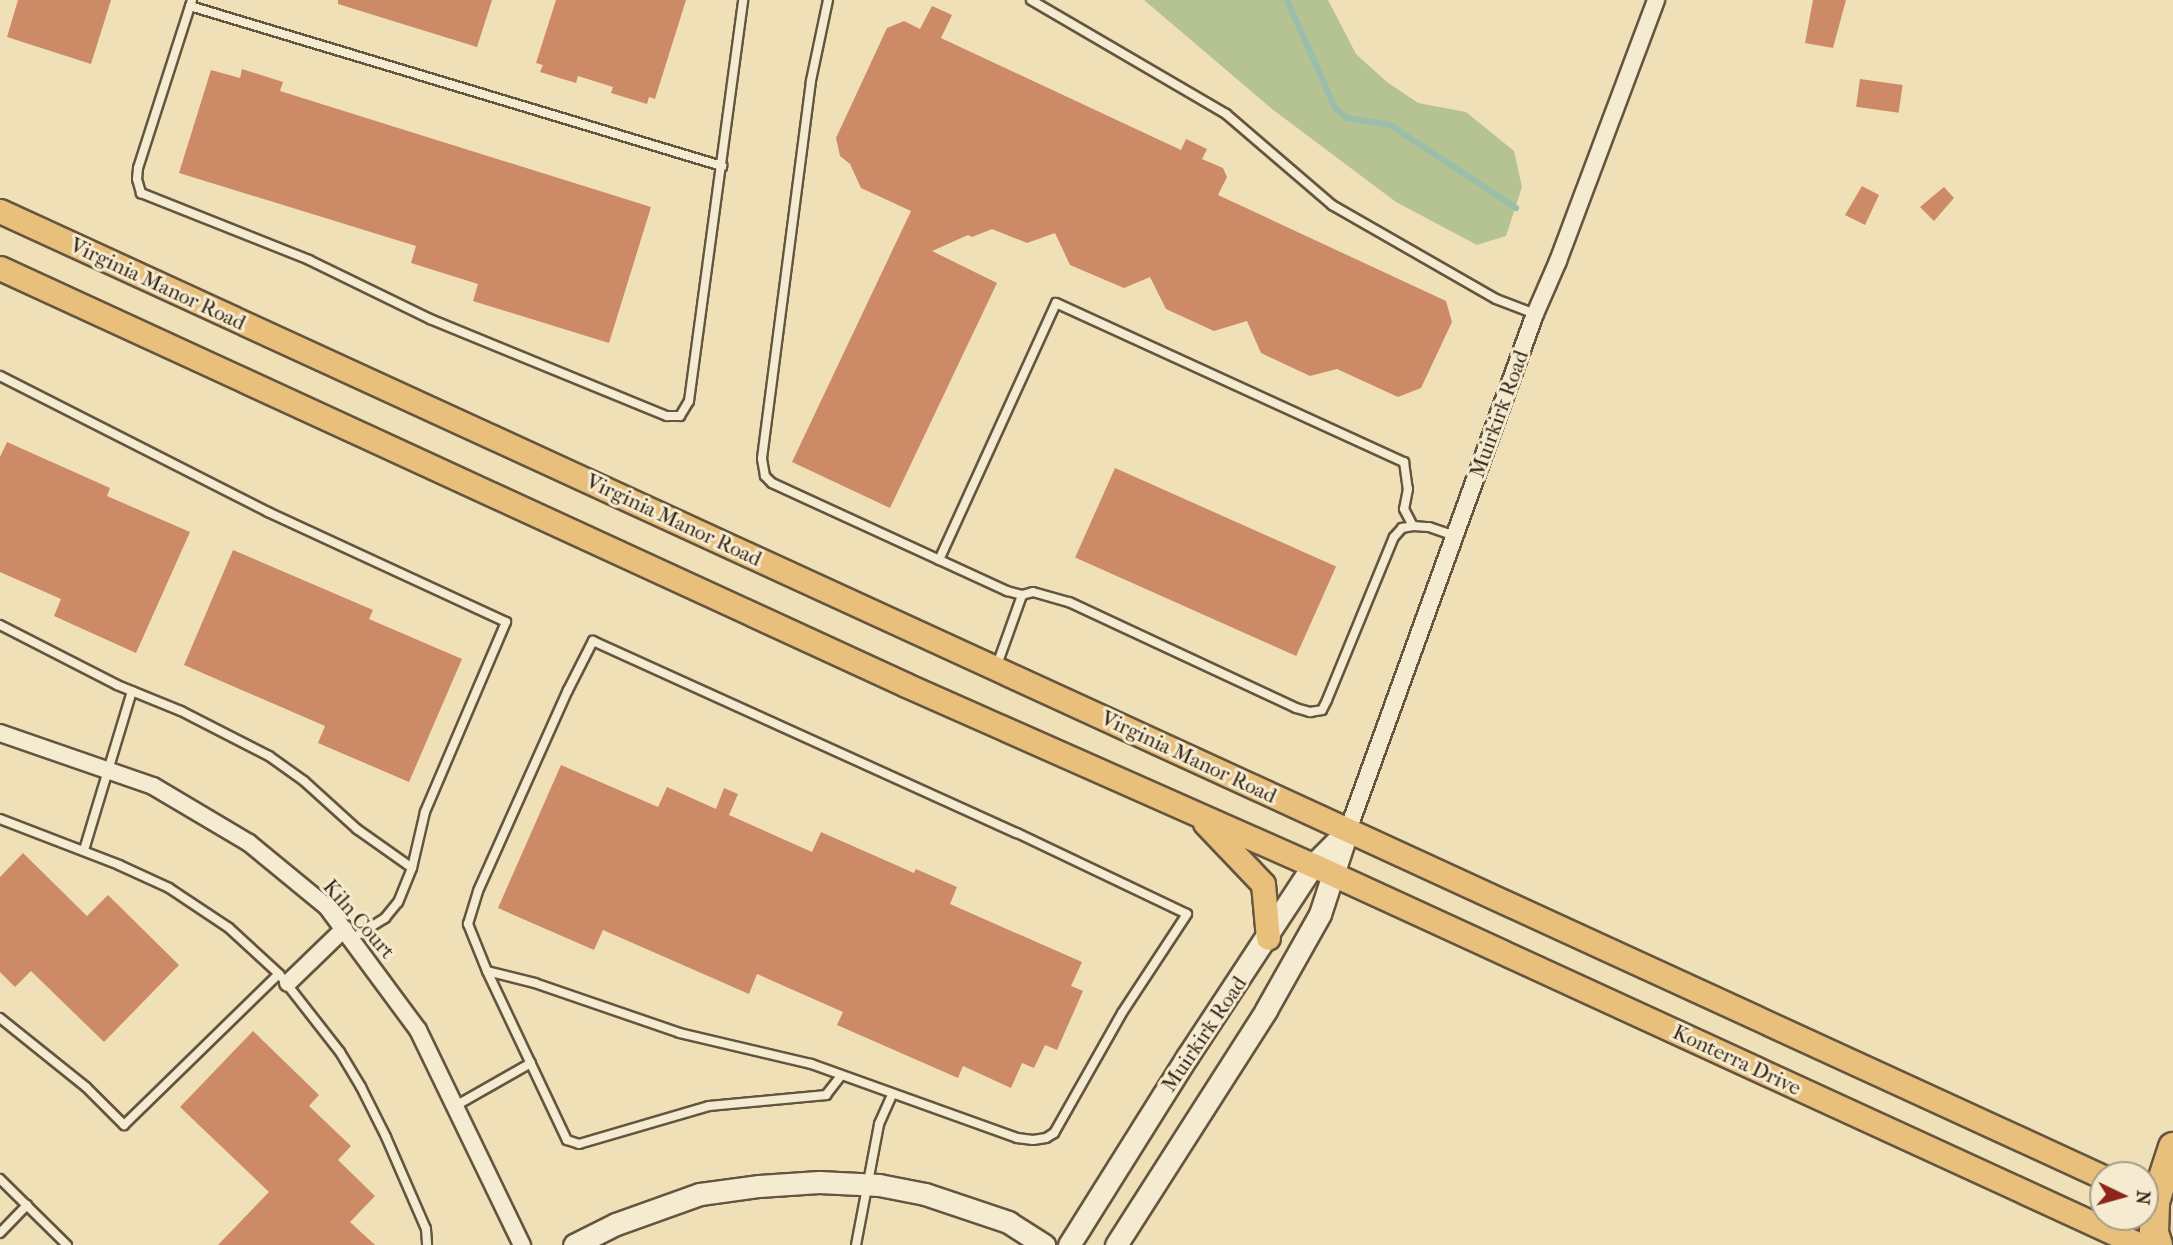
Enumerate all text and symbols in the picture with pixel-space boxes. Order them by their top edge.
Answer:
street label: Virginia Manor Road [66,232,250,336]
street label: Muirkirk Road [1464,347,1534,481]
street label: Virginia Manor Road [582,468,766,572]
street label: Virginia Manor Road [1097,705,1281,809]
street label: Kiln Court [318,874,400,964]
street label: Muirkirk Road [1156,972,1252,1096]
street label: Konterra Drive [1669,1019,1805,1101]
north arrow [2089,1161,2159,1231]
text: N [2131,1190,2155,1206]

